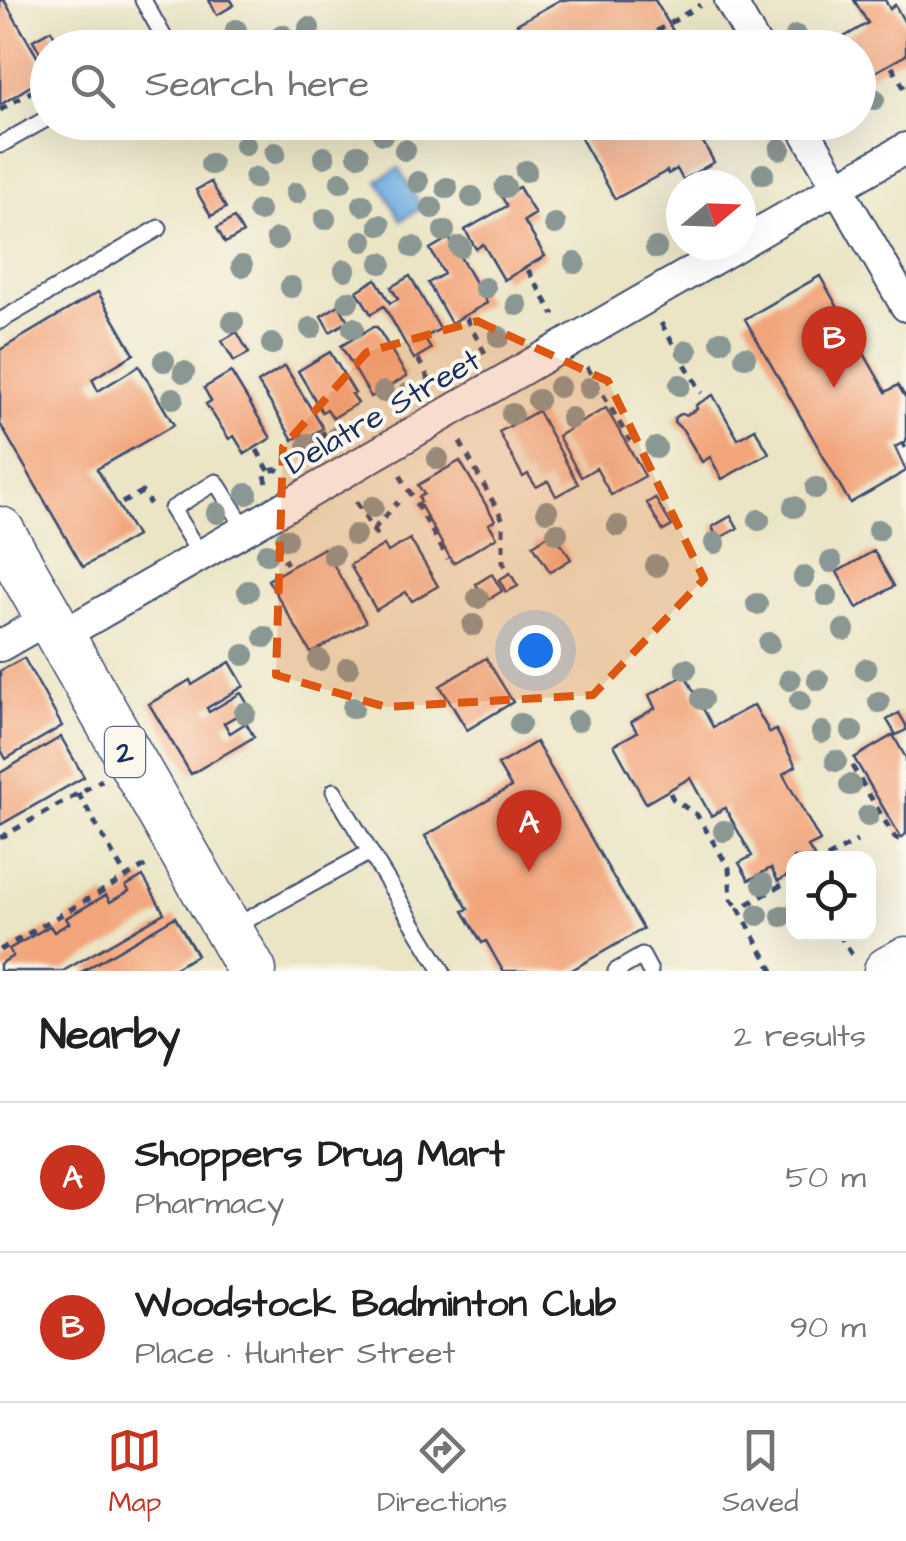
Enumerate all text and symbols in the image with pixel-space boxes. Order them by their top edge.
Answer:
search box [30,30,876,140]
icon: search [65,58,120,113]
text: Search here [145,59,369,111]
north arrow [666,170,756,260]
pin: B [802,306,866,388]
street label: Delatre Street [277,338,489,486]
your location [510,625,561,676]
road number: 2 [105,727,145,777]
pin: A [496,790,562,872]
map controls [786,851,876,941]
button: locate [786,851,876,941]
text: Nearby [40,1007,180,1065]
text: 2 results [734,1014,866,1059]
text: Shoppers Drug Mart [135,1129,505,1181]
text: A [62,1155,83,1200]
text: 50 m [785,1155,866,1200]
text: Pharmacy [135,1181,284,1226]
text: Woodstock Badminton Club [135,1279,616,1331]
text: B [61,1305,84,1350]
text: 90 m [790,1305,866,1350]
text: Place · Hunter Street [135,1331,455,1376]
tab: Map [107,1423,162,1522]
tab: Directions [377,1423,507,1522]
tab: Saved [722,1423,799,1522]

